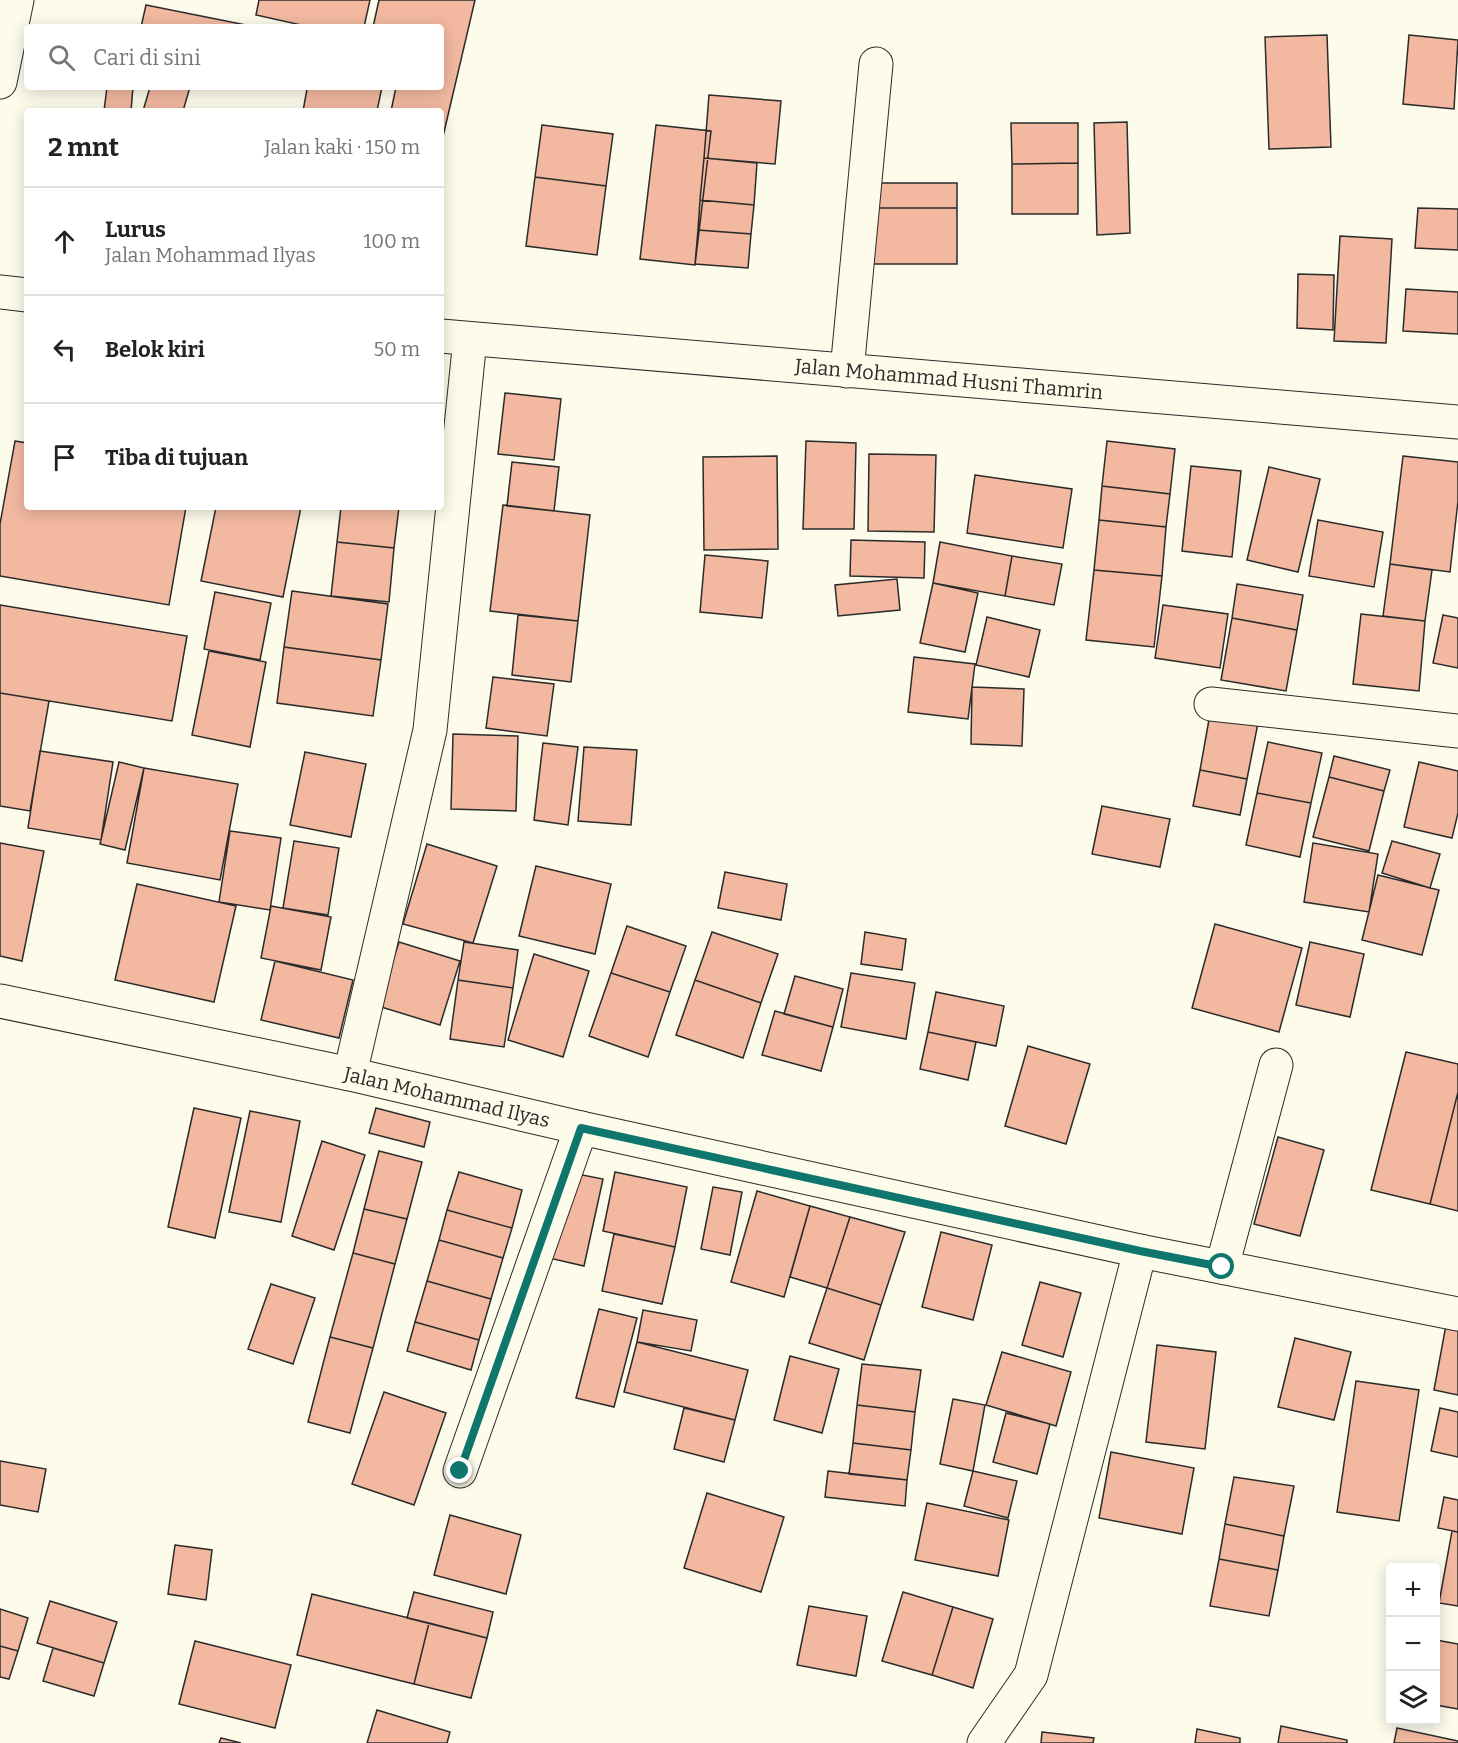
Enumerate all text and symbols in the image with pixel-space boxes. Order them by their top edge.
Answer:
search box [24,24,444,90]
icon: search [45,41,78,74]
text: Cari di sini [93,44,201,71]
text: 2 mnt [48,132,119,163]
text: Jalan kaki · 150 m [264,135,420,159]
text: Lurus [105,216,166,243]
icon: ahead [48,225,81,258]
text: 100 m [363,229,420,253]
text: Jalan Mohammad Ilyas [105,243,316,267]
icon: left [48,333,81,366]
text: Belok kiri [105,336,205,363]
text: 50 m [373,337,420,361]
street label: Jalan Mohammad Husni Thamrin [793,353,1104,404]
icon: arrive [48,441,81,474]
text: Tiba di tujuan [105,444,248,471]
street label: Jalan Mohammad Ilyas [341,1061,552,1132]
route start [1208,1253,1234,1279]
route end [446,1457,472,1483]
map controls [1386,1563,1440,1725]
button: + [1386,1563,1440,1617]
button: − [1386,1617,1440,1671]
button: layers [1386,1671,1440,1725]

